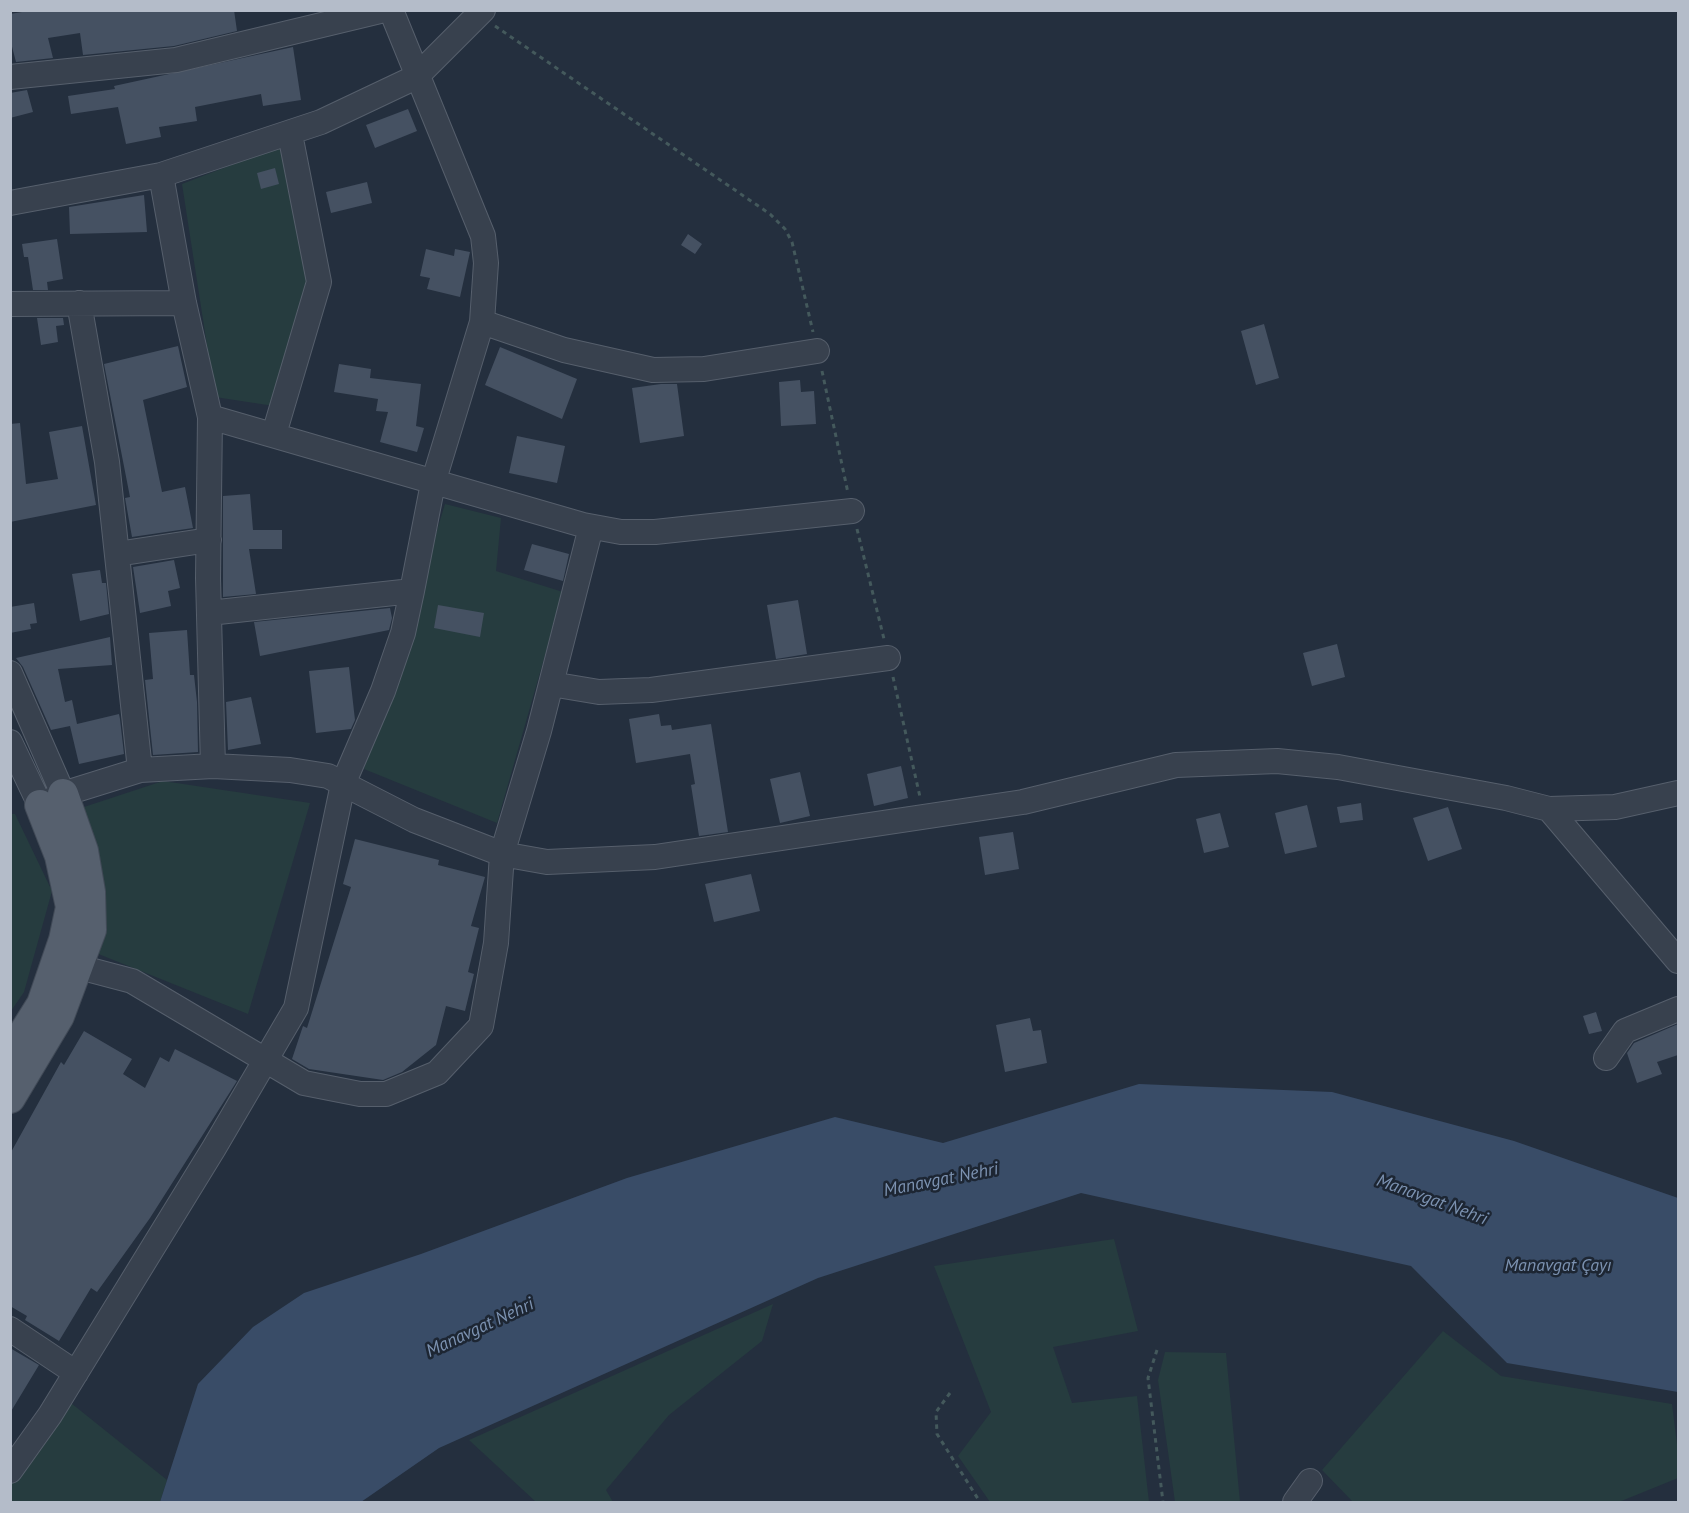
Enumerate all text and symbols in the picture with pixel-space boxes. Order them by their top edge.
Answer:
water label: Manavgat Nehri [882,1158,1000,1202]
water label: Manavgat Nehri [1374,1170,1490,1230]
water label: Manavgat Çayı [1505,1255,1611,1277]
water label: Manavgat Nehri [423,1294,537,1362]

